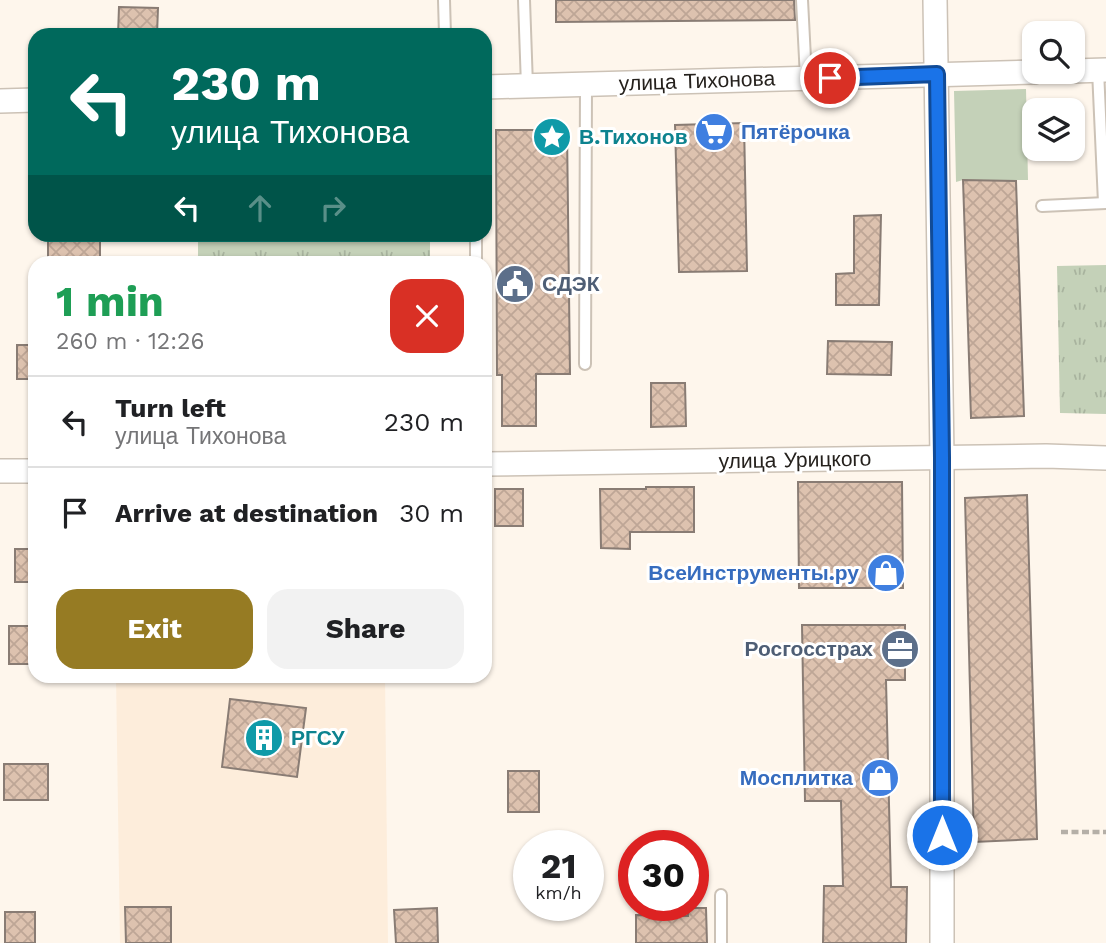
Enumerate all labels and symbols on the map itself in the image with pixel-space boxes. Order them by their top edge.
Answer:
pin [800,48,860,108]
street label: улица Тихонова [618,65,776,96]
supermarket icon: Пятёрочка [693,111,735,153]
place icon: В.Тихонов [531,116,573,158]
place label: Пятёрочка [741,119,850,144]
place label: В.Тихонов [579,124,688,149]
public building icon: СДЭК [494,263,536,305]
place label: СДЭК [542,271,600,296]
street label: улица Урицкого [718,446,872,473]
shop icon: ВсеИнструменты.ру [865,552,907,594]
place label: ВсеИнструменты.ру [648,560,859,585]
office icon: Росгосстрах [879,628,921,670]
place label: Росгосстрах [744,636,873,661]
building icon: РГСУ [243,717,285,759]
place label: РГСУ [291,725,346,750]
shop icon: Мосплитка [859,757,901,799]
place label: Мосплитка [740,765,853,790]
position arrow [905,798,979,872]
speed limit sign: 30 [618,830,709,921]

